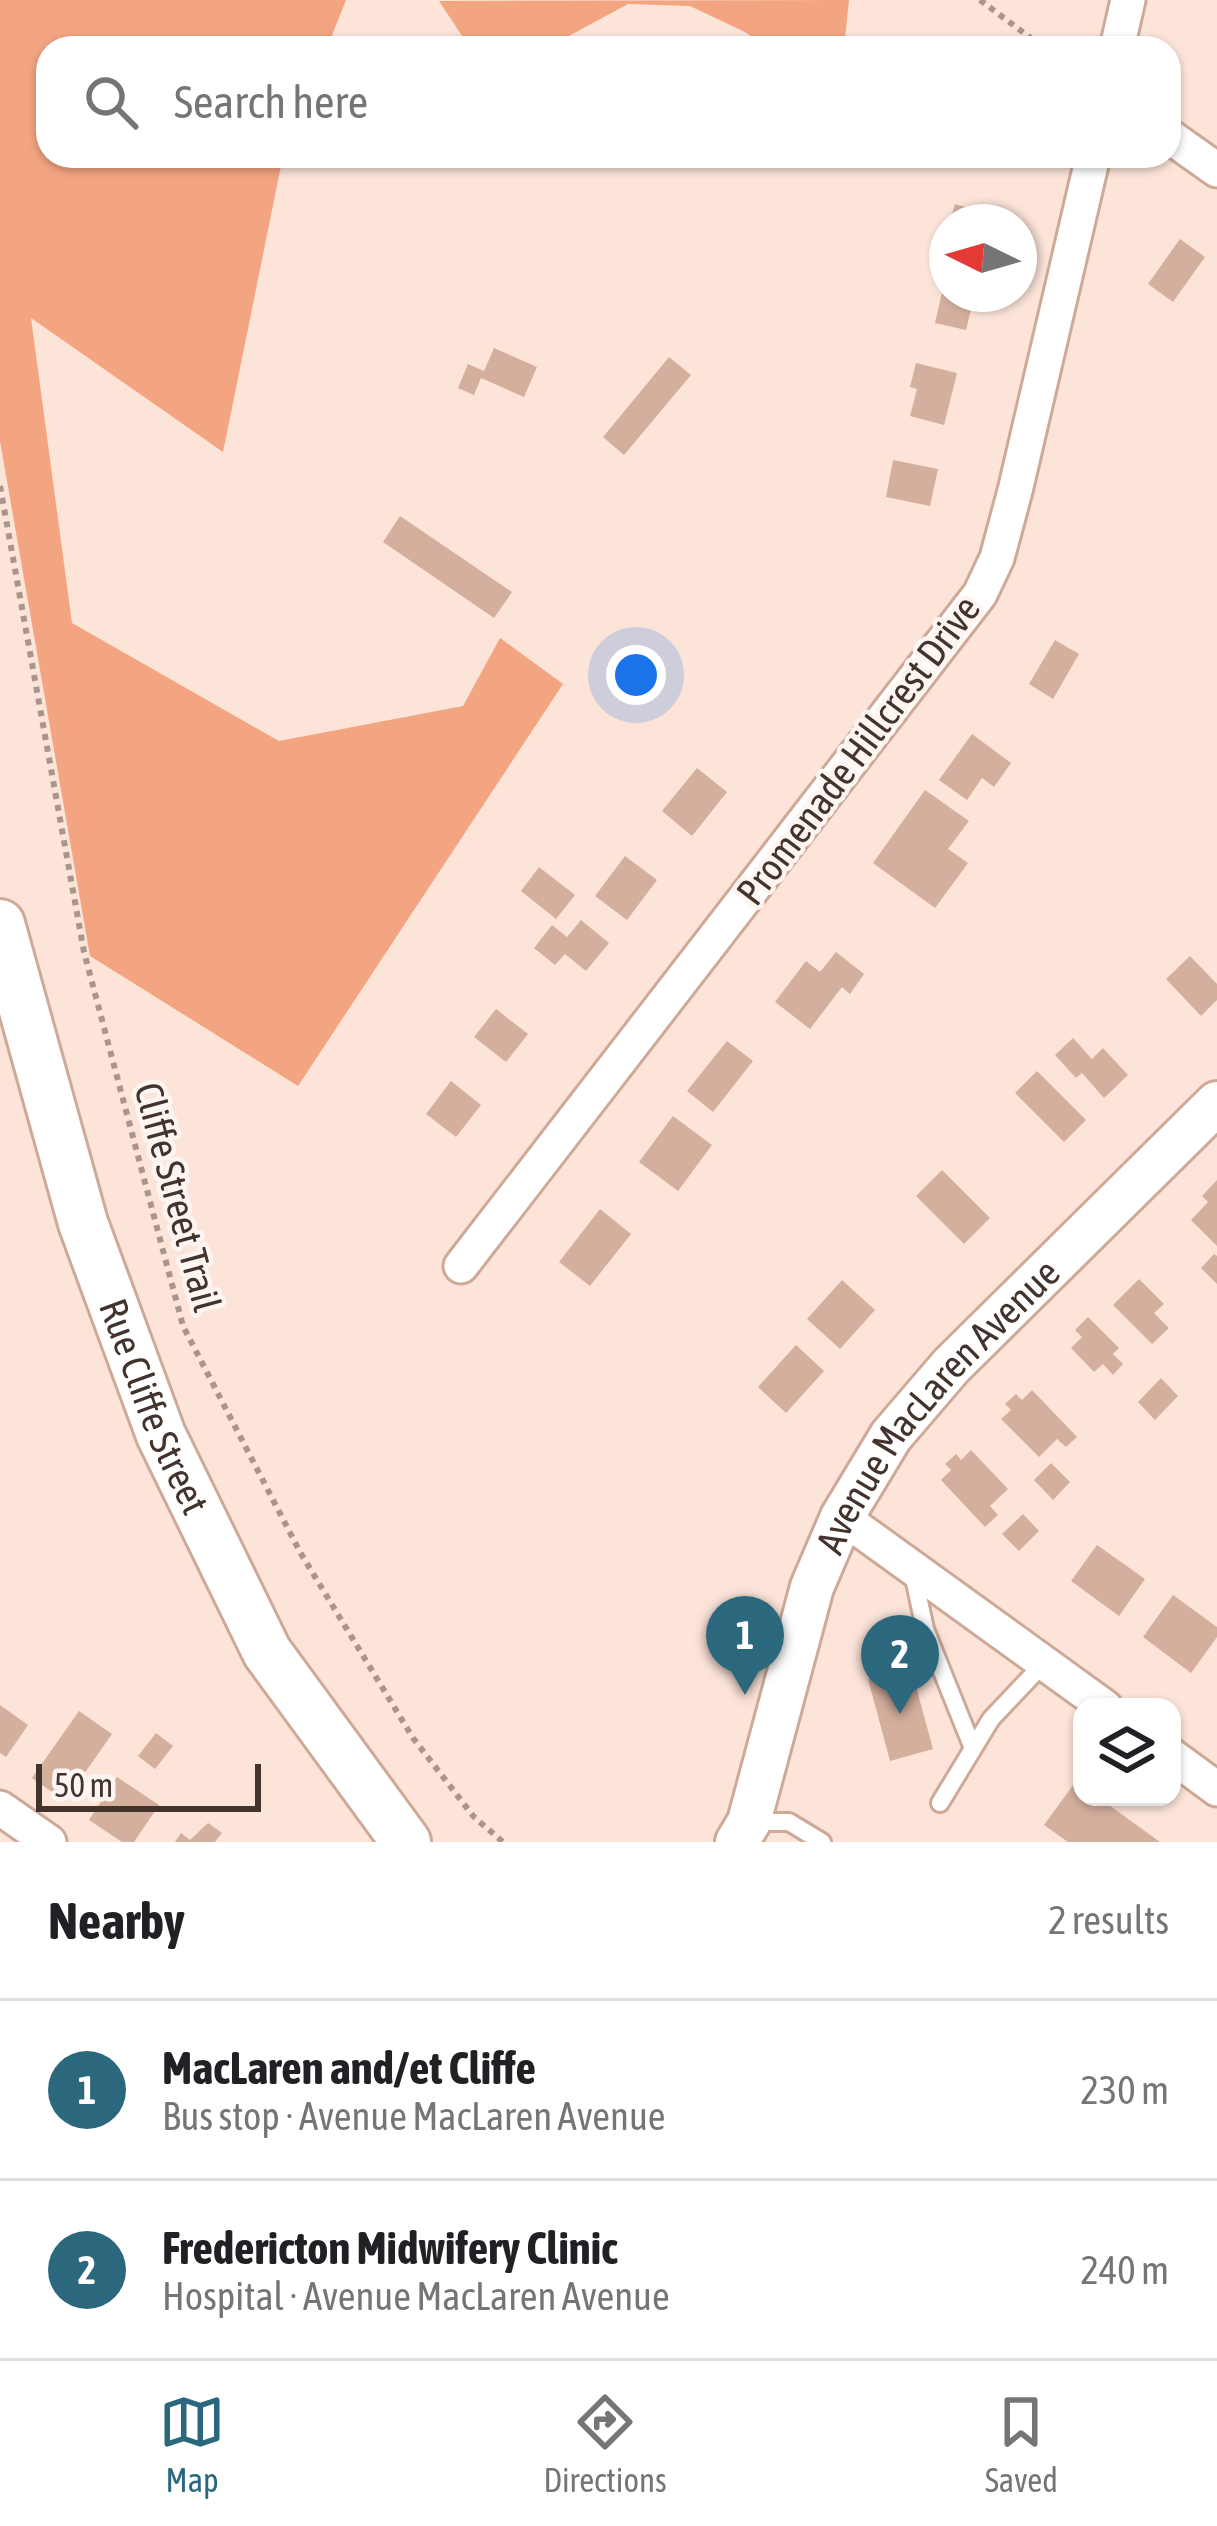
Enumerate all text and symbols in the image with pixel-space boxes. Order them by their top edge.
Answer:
search box [36,36,1181,168]
icon: search [78,69,144,135]
text: Search here [174,76,368,128]
north arrow [929,204,1037,312]
street label: Promenade Hillcrest Drive [728,587,988,913]
your location [606,645,666,705]
street label: Cliffe Street Trail [126,1078,230,1316]
street label: Avenue MacLaren Avenue [807,1250,1068,1560]
street label: Rue Cliffe Street [91,1293,218,1521]
pin: 1 [706,1596,784,1695]
pin: 2 [861,1615,939,1714]
map controls [1073,1698,1181,1806]
button: layers [1073,1698,1181,1806]
scale bar [36,1758,261,1811]
text: 50 m [54,1766,113,1804]
text: Nearby [48,1891,185,1950]
text: 2 results [1048,1898,1169,1942]
text: MacLaren and/et Cliffe [162,2042,536,2094]
text: 1 [78,2068,96,2112]
text: 230 m [1081,2068,1169,2112]
text: Bus stop · Avenue MacLaren Avenue [162,2094,666,2138]
text: Fredericton Midwifery Clinic [162,2222,618,2274]
text: 2 [78,2248,96,2292]
text: 240 m [1081,2248,1169,2292]
text: Hospital · Avenue MacLaren Avenue [162,2274,670,2318]
tab: Map [159,2389,225,2499]
tab: Directions [543,2389,667,2499]
tab: Saved [985,2389,1058,2499]

